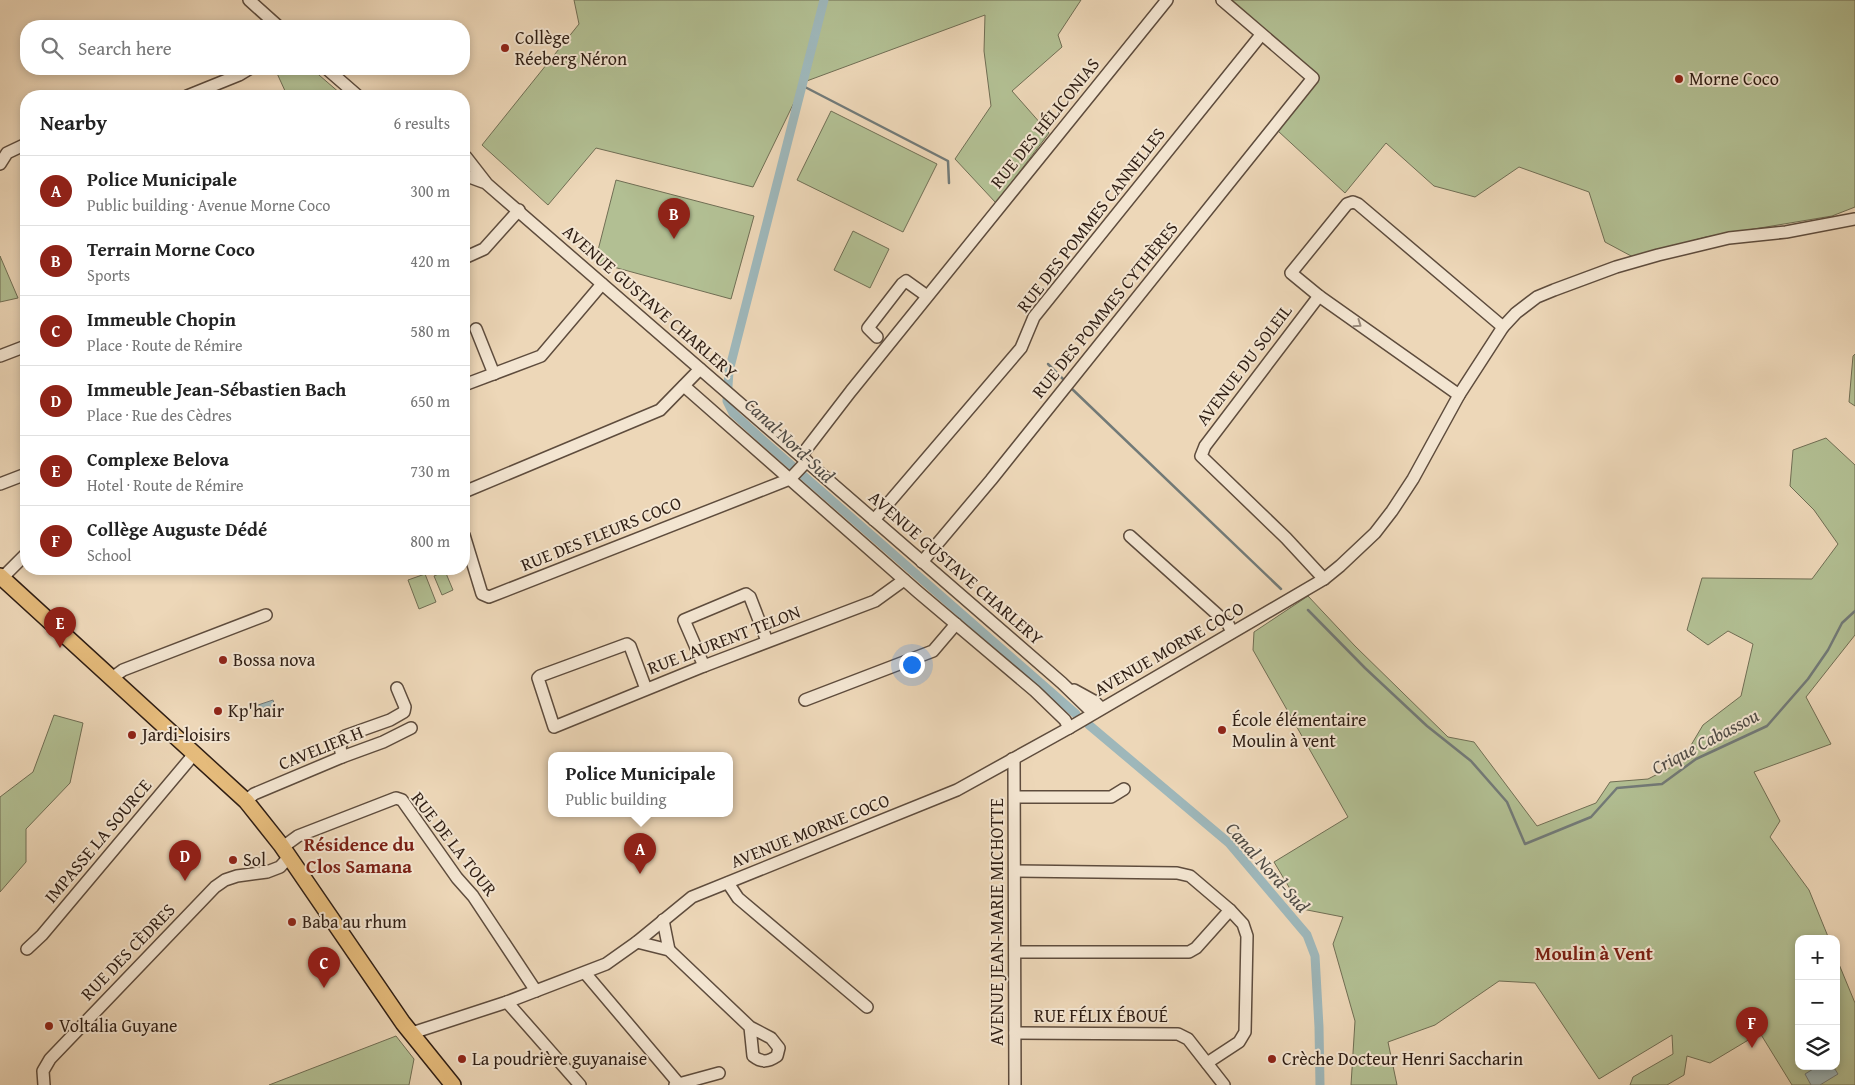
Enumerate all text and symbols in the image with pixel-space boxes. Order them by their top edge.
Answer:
search box [20,20,470,75]
place label: Collège Réeberg Néron [515,24,627,72]
icon: search [38,34,66,62]
text: Search here [78,34,172,62]
marker: Collège Réeberg Néron [499,42,511,54]
street label: RUE DES HÉLICONIAS [983,51,1106,194]
place label: Morne Coco [1689,65,1779,92]
marker: Morne Coco [1673,73,1685,85]
text: Nearby [40,107,107,138]
text: 6 results [393,111,450,135]
street label: RUE DES POMMES CANNELLES [1010,121,1172,318]
text: Police Municipale [87,165,237,193]
text: A [51,179,61,203]
text: 300 m [410,179,450,203]
text: Public building · Avenue Morne Coco [87,193,330,217]
pin: B [658,198,690,239]
street label: RUE DES POMMES CYTHÈRES [1025,216,1184,404]
street label: AVENUE GUSTAVE CHARLERY [557,218,744,385]
text: Terrain Morne Coco [87,235,255,263]
text: B [51,249,61,273]
text: 420 m [410,249,450,273]
text: Sports [87,263,130,287]
street label: AVENUE DU SOLEIL [1189,298,1298,431]
text: Immeuble Chopin [87,305,236,333]
one-way arrow [1352,318,1362,327]
text: C [51,319,61,343]
text: 580 m [410,319,450,343]
text: Place · Route de Rémire [87,333,242,357]
text: Immeuble Jean-Sébastien Bach [87,375,346,403]
text: D [51,389,61,413]
text: 650 m [410,389,450,413]
water label: Canal Nord-Sud [739,391,841,489]
text: Place · Rue des Cèdres [87,403,232,427]
text: Complexe Belova [87,445,229,473]
text: E [52,459,60,483]
text: 730 m [410,459,450,483]
text: Hotel · Route de Rémire [87,473,244,497]
street label: AVENUE GUSTAVE CHARLERY [863,484,1050,651]
street label: RUE DES FLEURS COCO [516,489,685,578]
text: Collège Auguste Dédé [87,515,267,543]
text: F [52,529,60,553]
text: 800 m [410,529,450,553]
text: School [87,543,131,567]
street label: AVENUE MORNE COCO [1089,594,1249,703]
street label: RUE LAURENT TELON [643,598,805,681]
pin: E [44,607,76,648]
place label: Bossa nova [233,646,316,673]
your location [899,652,925,678]
marker: Bossa nova [217,654,229,666]
place label: Kp'hair [228,697,285,724]
water label: Crique Cabassou [1646,701,1764,781]
marker: Kp'hair [212,705,224,717]
place label: École élémentaire Moulin à vent [1232,706,1366,754]
street label: CAVELIER H [274,718,367,777]
place label: Jardi-loisirs [140,721,230,748]
marker: École élémentaire Moulin à vent [1216,724,1228,736]
marker: Jardi-loisirs [126,729,138,741]
popup [548,752,733,817]
text: Police Municipale [565,759,716,787]
street label: IMPASSE LA SOURCE [37,773,158,909]
street label: RUE DE LA TOUR [405,786,504,902]
street label: AVENUE MORNE COCO [726,786,893,875]
text: Public building [565,787,667,811]
street label: AVENUE JEAN-MARIE MICHOTTE [983,798,1010,1046]
water label: Canal Nord-Sud [1219,815,1317,919]
district label: Résidence du Clos Samana [304,830,414,880]
pin: A [624,833,656,874]
pin: D [169,840,201,881]
place label: Sol [243,846,266,873]
marker: Sol [227,854,239,866]
street label: RUE DES CÈDRES [74,897,181,1006]
place label: Baba au rhum [302,908,407,935]
marker: Baba au rhum [286,916,298,928]
map controls [1795,935,1840,1070]
button: + [1795,935,1840,980]
district label: Moulin à Vent [1535,939,1654,967]
pin: C [308,947,340,988]
button: − [1795,980,1840,1025]
street label: RUE FÉLIX ÉBOUÉ [1034,1002,1168,1029]
pin: F [1736,1007,1768,1048]
place label: Voltalia Guyane [59,1012,178,1039]
marker: Voltalia Guyane [43,1020,55,1032]
button: layers [1795,1025,1840,1070]
place label: La poudrière guyanaise [472,1045,647,1072]
place label: Crèche Docteur Henri Saccharin [1282,1045,1523,1072]
marker: La poudrière guyanaise [456,1053,468,1065]
marker: Crèche Docteur Henri Saccharin [1266,1053,1278,1065]

